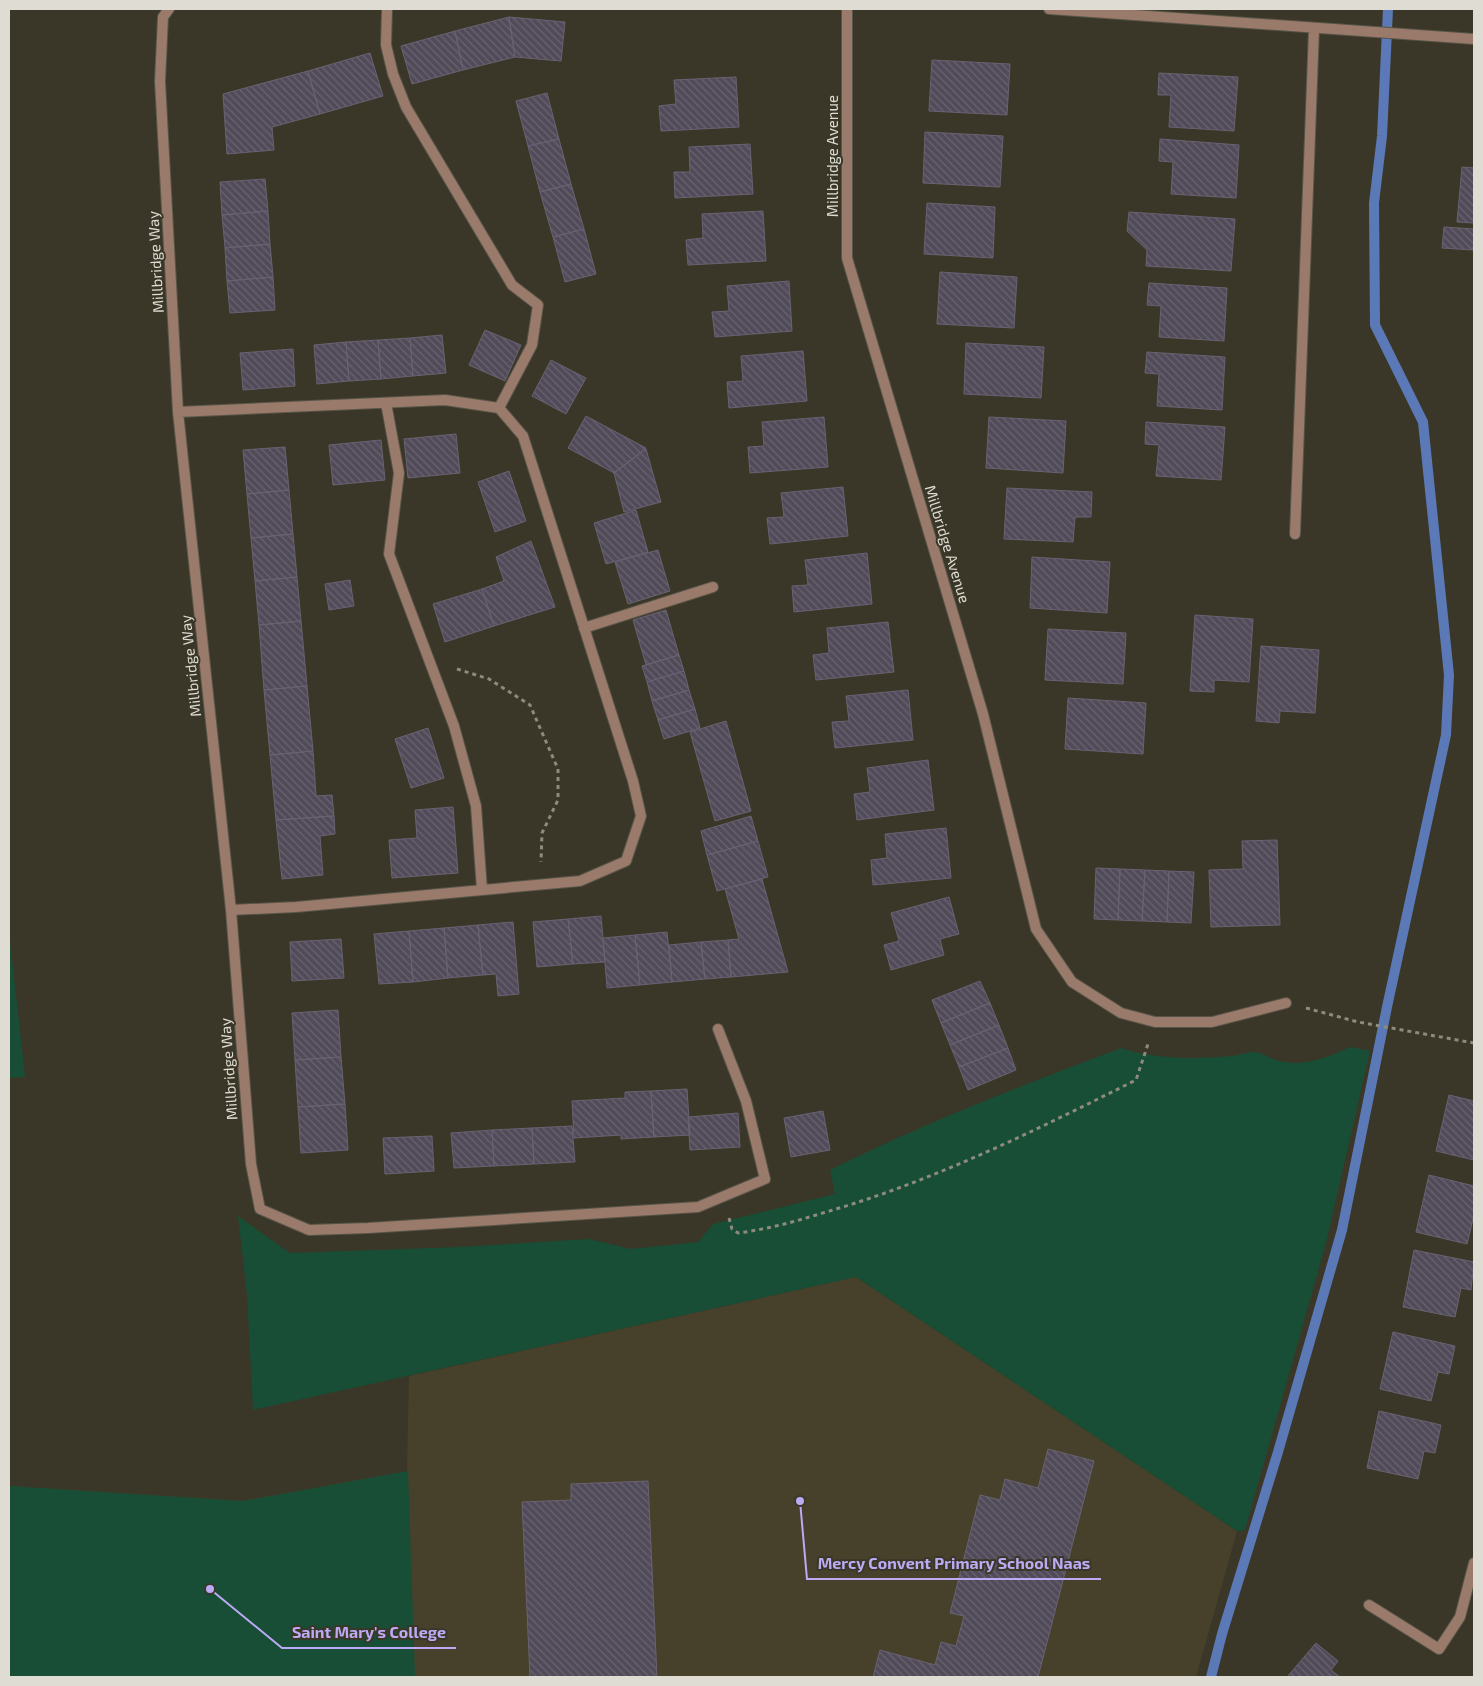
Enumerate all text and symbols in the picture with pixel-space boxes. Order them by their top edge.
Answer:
street label: Millbridge Avenue [823,95,841,217]
street label: Millbridge Way [143,210,167,314]
street label: Millbridge Avenue [922,483,974,605]
street label: Millbridge Way [176,614,204,718]
street label: Millbridge Way [215,1017,241,1121]
callout: Mercy Convent Primary School Naas [807,1548,1101,1579]
text: Mercy Convent Primary School Naas [818,1553,1090,1573]
callout: Saint Mary's College [282,1617,456,1648]
text: Saint Mary's College [292,1622,446,1642]

